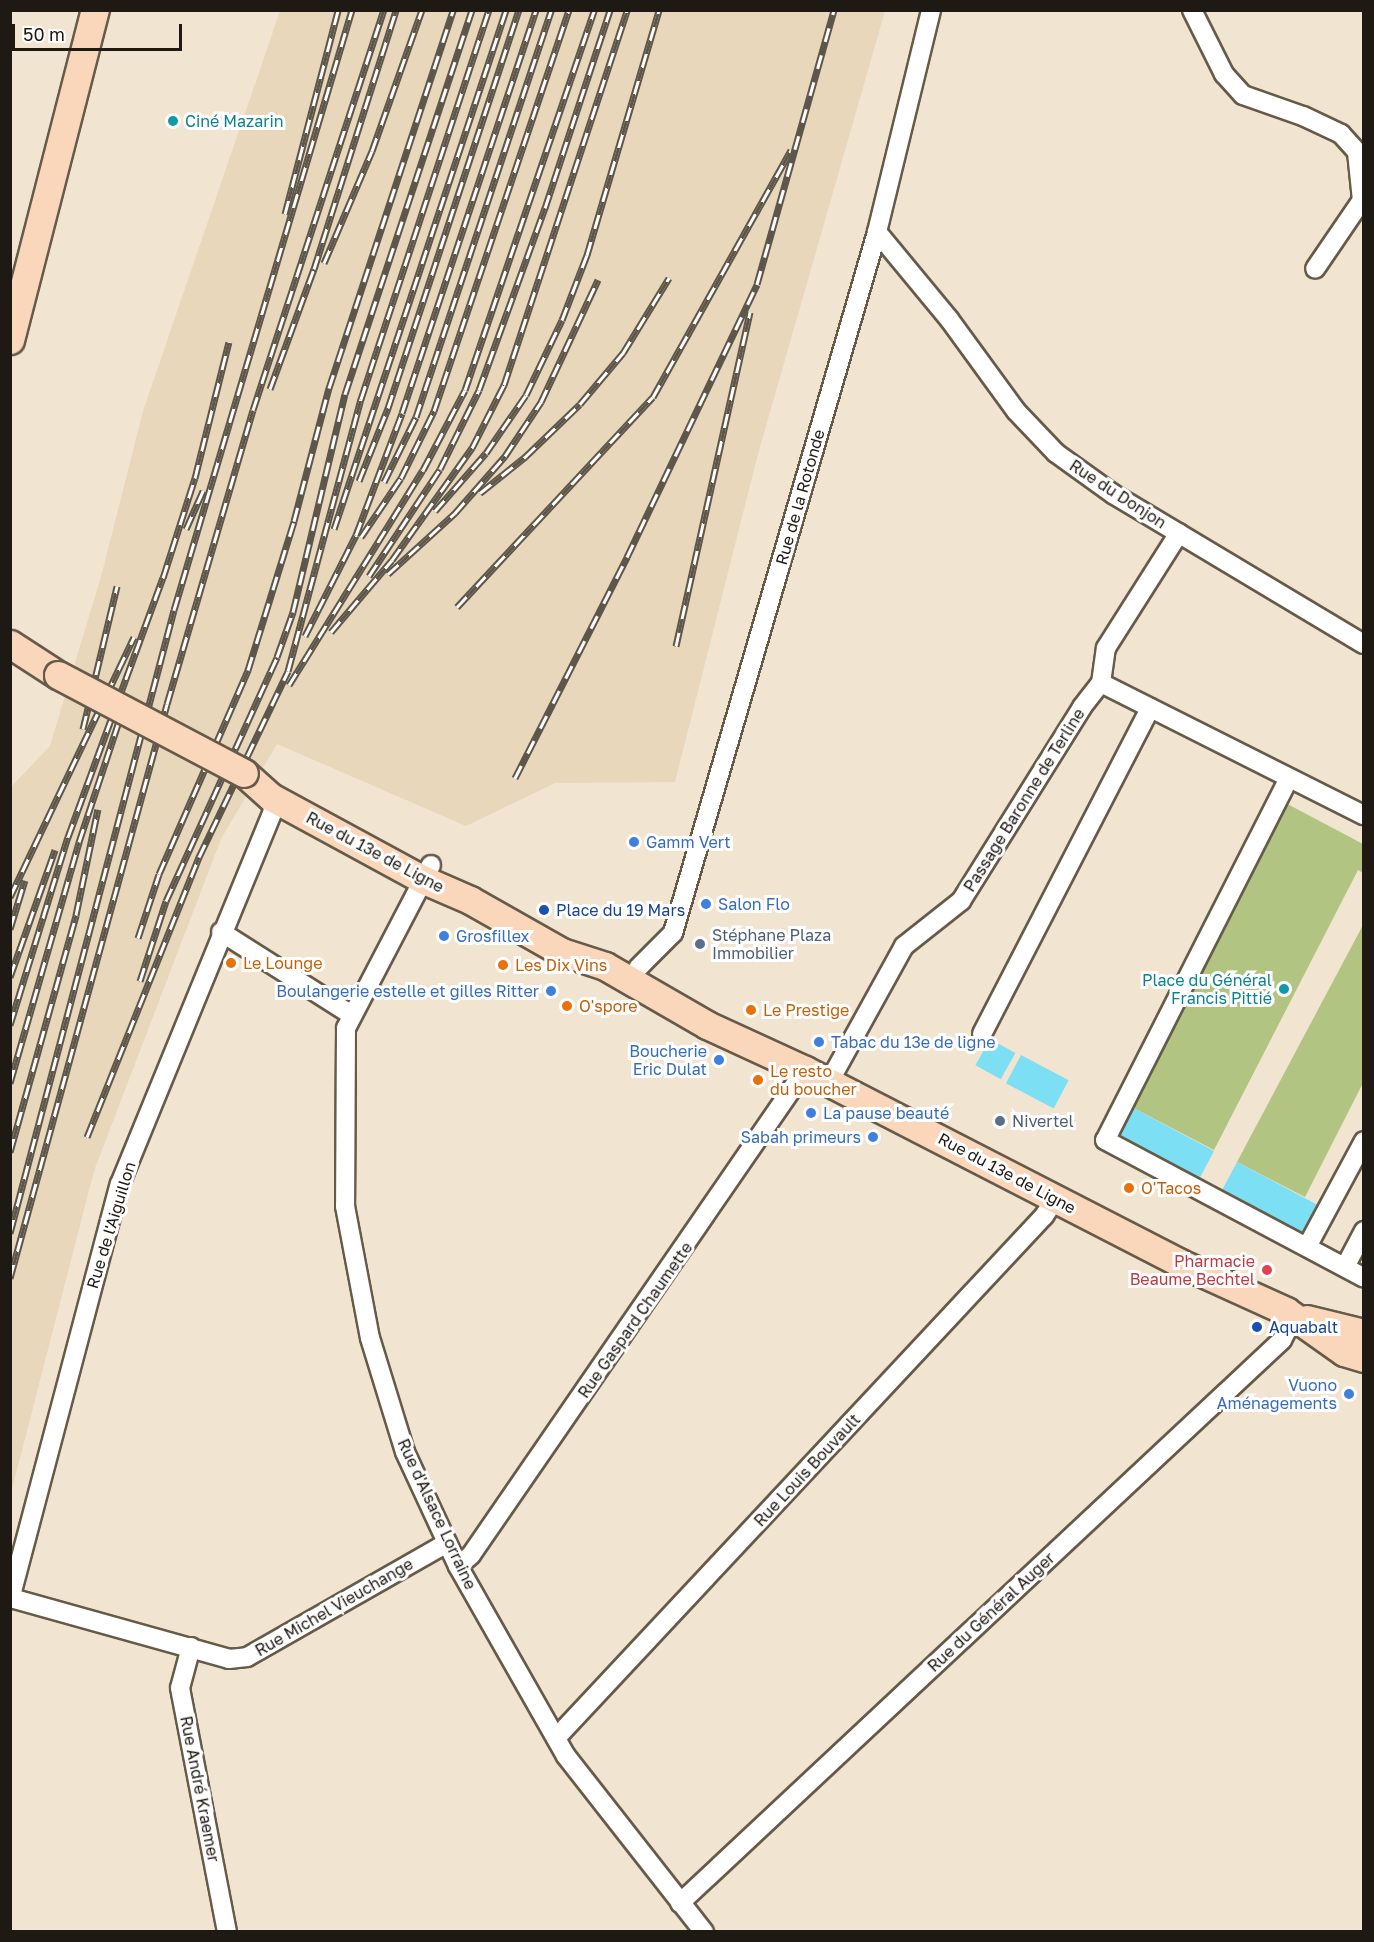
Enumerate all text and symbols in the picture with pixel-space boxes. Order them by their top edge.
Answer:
scale bar [15,12,184,50]
text: 50 m [23,23,65,45]
place label: Ciné Mazarin [185,111,284,131]
marker: Ciné Mazarin [166,114,180,128]
street label: Rue de la Rotonde [771,427,829,567]
street label: Rue du Donjon [1066,456,1170,532]
street label: Passage Baronne de Terline [960,705,1088,895]
street label: Rue du 13e de Ligne [303,808,447,896]
place label: Gamm Vert [646,832,731,852]
marker: Gamm Vert [627,835,641,849]
place label: Salon Flo [718,894,790,914]
marker: Salon Flo [699,897,713,911]
place label: Place du 19 Mars [556,900,685,920]
marker: Place du 19 Mars [537,903,551,917]
place label: Stéphane Plaza Immobilier [712,925,831,963]
place label: Grosfillex [456,926,529,946]
marker: Grosfillex [437,929,451,943]
marker: Stéphane Plaza Immobilier [693,937,707,951]
place label: Le Lounge [243,953,322,973]
place label: Les Dix Vins [515,955,607,975]
marker: Le Lounge [224,956,238,970]
marker: Les Dix Vins [496,958,510,972]
place label: Place du Général Francis Pittié [1142,970,1272,1008]
place label: Boulangerie estelle et gilles Ritter [276,981,539,1001]
marker: Place du Général Francis Pittié [1277,982,1291,996]
marker: Boulangerie estelle et gilles Ritter [544,984,558,998]
place label: O'spore [579,996,638,1016]
marker: O'spore [560,999,574,1013]
place label: Le Prestige [763,1000,849,1020]
marker: Le Prestige [744,1003,758,1017]
place label: Tabac du 13e de ligne [831,1032,996,1052]
marker: Tabac du 13e de ligne [812,1035,826,1049]
place label: Boucherie Eric Dulat [629,1041,707,1079]
marker: Boucherie Eric Dulat [712,1053,726,1067]
place label: Le resto du boucher [770,1061,857,1099]
marker: Le resto du boucher [751,1073,765,1087]
place label: La pause beauté [823,1103,949,1123]
marker: La pause beauté [804,1106,818,1120]
place label: Nivertel [1012,1111,1074,1131]
marker: Nivertel [993,1114,1007,1128]
place label: Sabah primeurs [741,1127,861,1147]
street label: Rue du 13e de Ligne [935,1129,1079,1217]
marker: Sabah primeurs [866,1130,880,1144]
street label: Rue de l'Aiguillon [83,1159,139,1291]
place label: O'Tacos [1141,1178,1201,1198]
marker: O'Tacos [1122,1181,1136,1195]
street label: Rue Gaspard Chaumette [574,1238,696,1402]
place label: Pharmacie Beaume Bechtel [1130,1251,1255,1289]
marker: Pharmacie Beaume Bechtel [1260,1263,1274,1277]
place label: Aquabalt [1269,1317,1338,1337]
marker: Aquabalt [1250,1320,1264,1334]
place label: Vuono Aménagements [1217,1375,1337,1413]
marker: Vuono Aménagements [1342,1387,1356,1401]
street label: Rue Louis Bouvault [750,1410,864,1530]
street label: Rue d'Alsace Lorraine [394,1436,480,1592]
street label: Rue du Général Auger [924,1548,1058,1676]
street label: Rue Michel Vieuchange [252,1554,416,1660]
street label: Rue André Kraemer [176,1714,224,1864]

